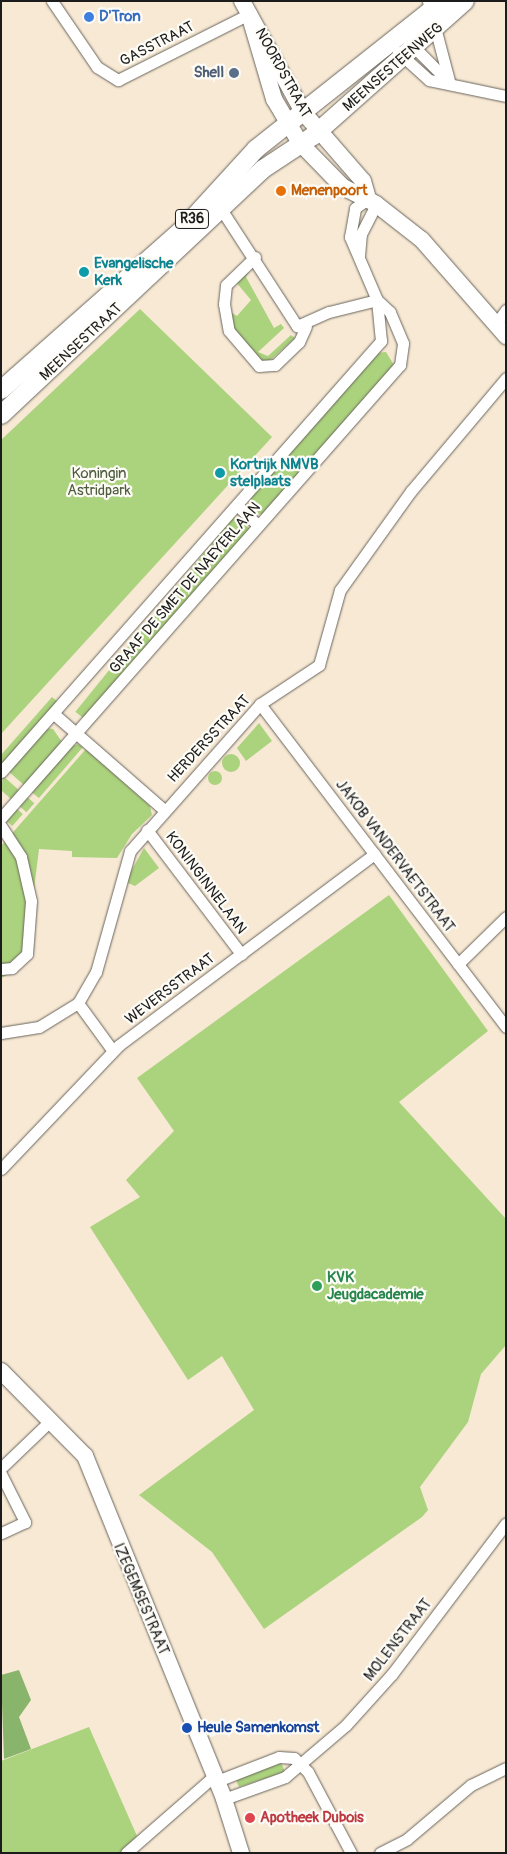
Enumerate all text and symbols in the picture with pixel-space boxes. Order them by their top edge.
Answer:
place label: D'Tron [99,8,141,26]
marker: D'Tron [83,11,95,23]
street label: GASSTRAAT [117,18,197,70]
street label: MEENSESTEENWEG [339,19,447,115]
street label: NOORDSTRAAT [251,25,315,121]
place label: Shell [194,64,224,82]
marker: Shell [228,67,240,79]
place label: Menenpoort [291,182,368,200]
marker: Menenpoort [275,185,287,197]
road number: R36 [174,208,210,230]
place label: Evangelische Kerk [94,254,173,289]
marker: Evangelische Kerk [78,266,90,278]
street label: MEENSESTRAAT [36,299,126,385]
place label: Kortrijk NMVB stelplaats [230,455,318,490]
park label: Koningin Astridpark [67,464,131,499]
marker: Kortrijk NMVB stelplaats [214,467,226,479]
street label: GRAAF DE SMET DE NAEYERLAAN [106,499,264,677]
street label: HERDERSSTRAAT [164,692,254,786]
street label: JAKOB VANDERVAETSTRAAT [332,776,458,936]
street label: KONINGINNELAAN [162,828,250,938]
street label: WEVERSSTRAAT [122,950,218,1028]
place label: KVK Jeugdacademie [327,1268,424,1303]
marker: KVK Jeugdacademie [311,1280,323,1292]
street label: IZEGEMSESTRAAT [109,1540,173,1658]
street label: MOLENSTRAAT [360,1595,436,1685]
place label: Heule Samenkomst [197,1719,319,1737]
marker: Heule Samenkomst [181,1722,193,1734]
place label: Apotheek Dubois [260,1809,364,1827]
marker: Apotheek Dubois [244,1812,256,1824]

